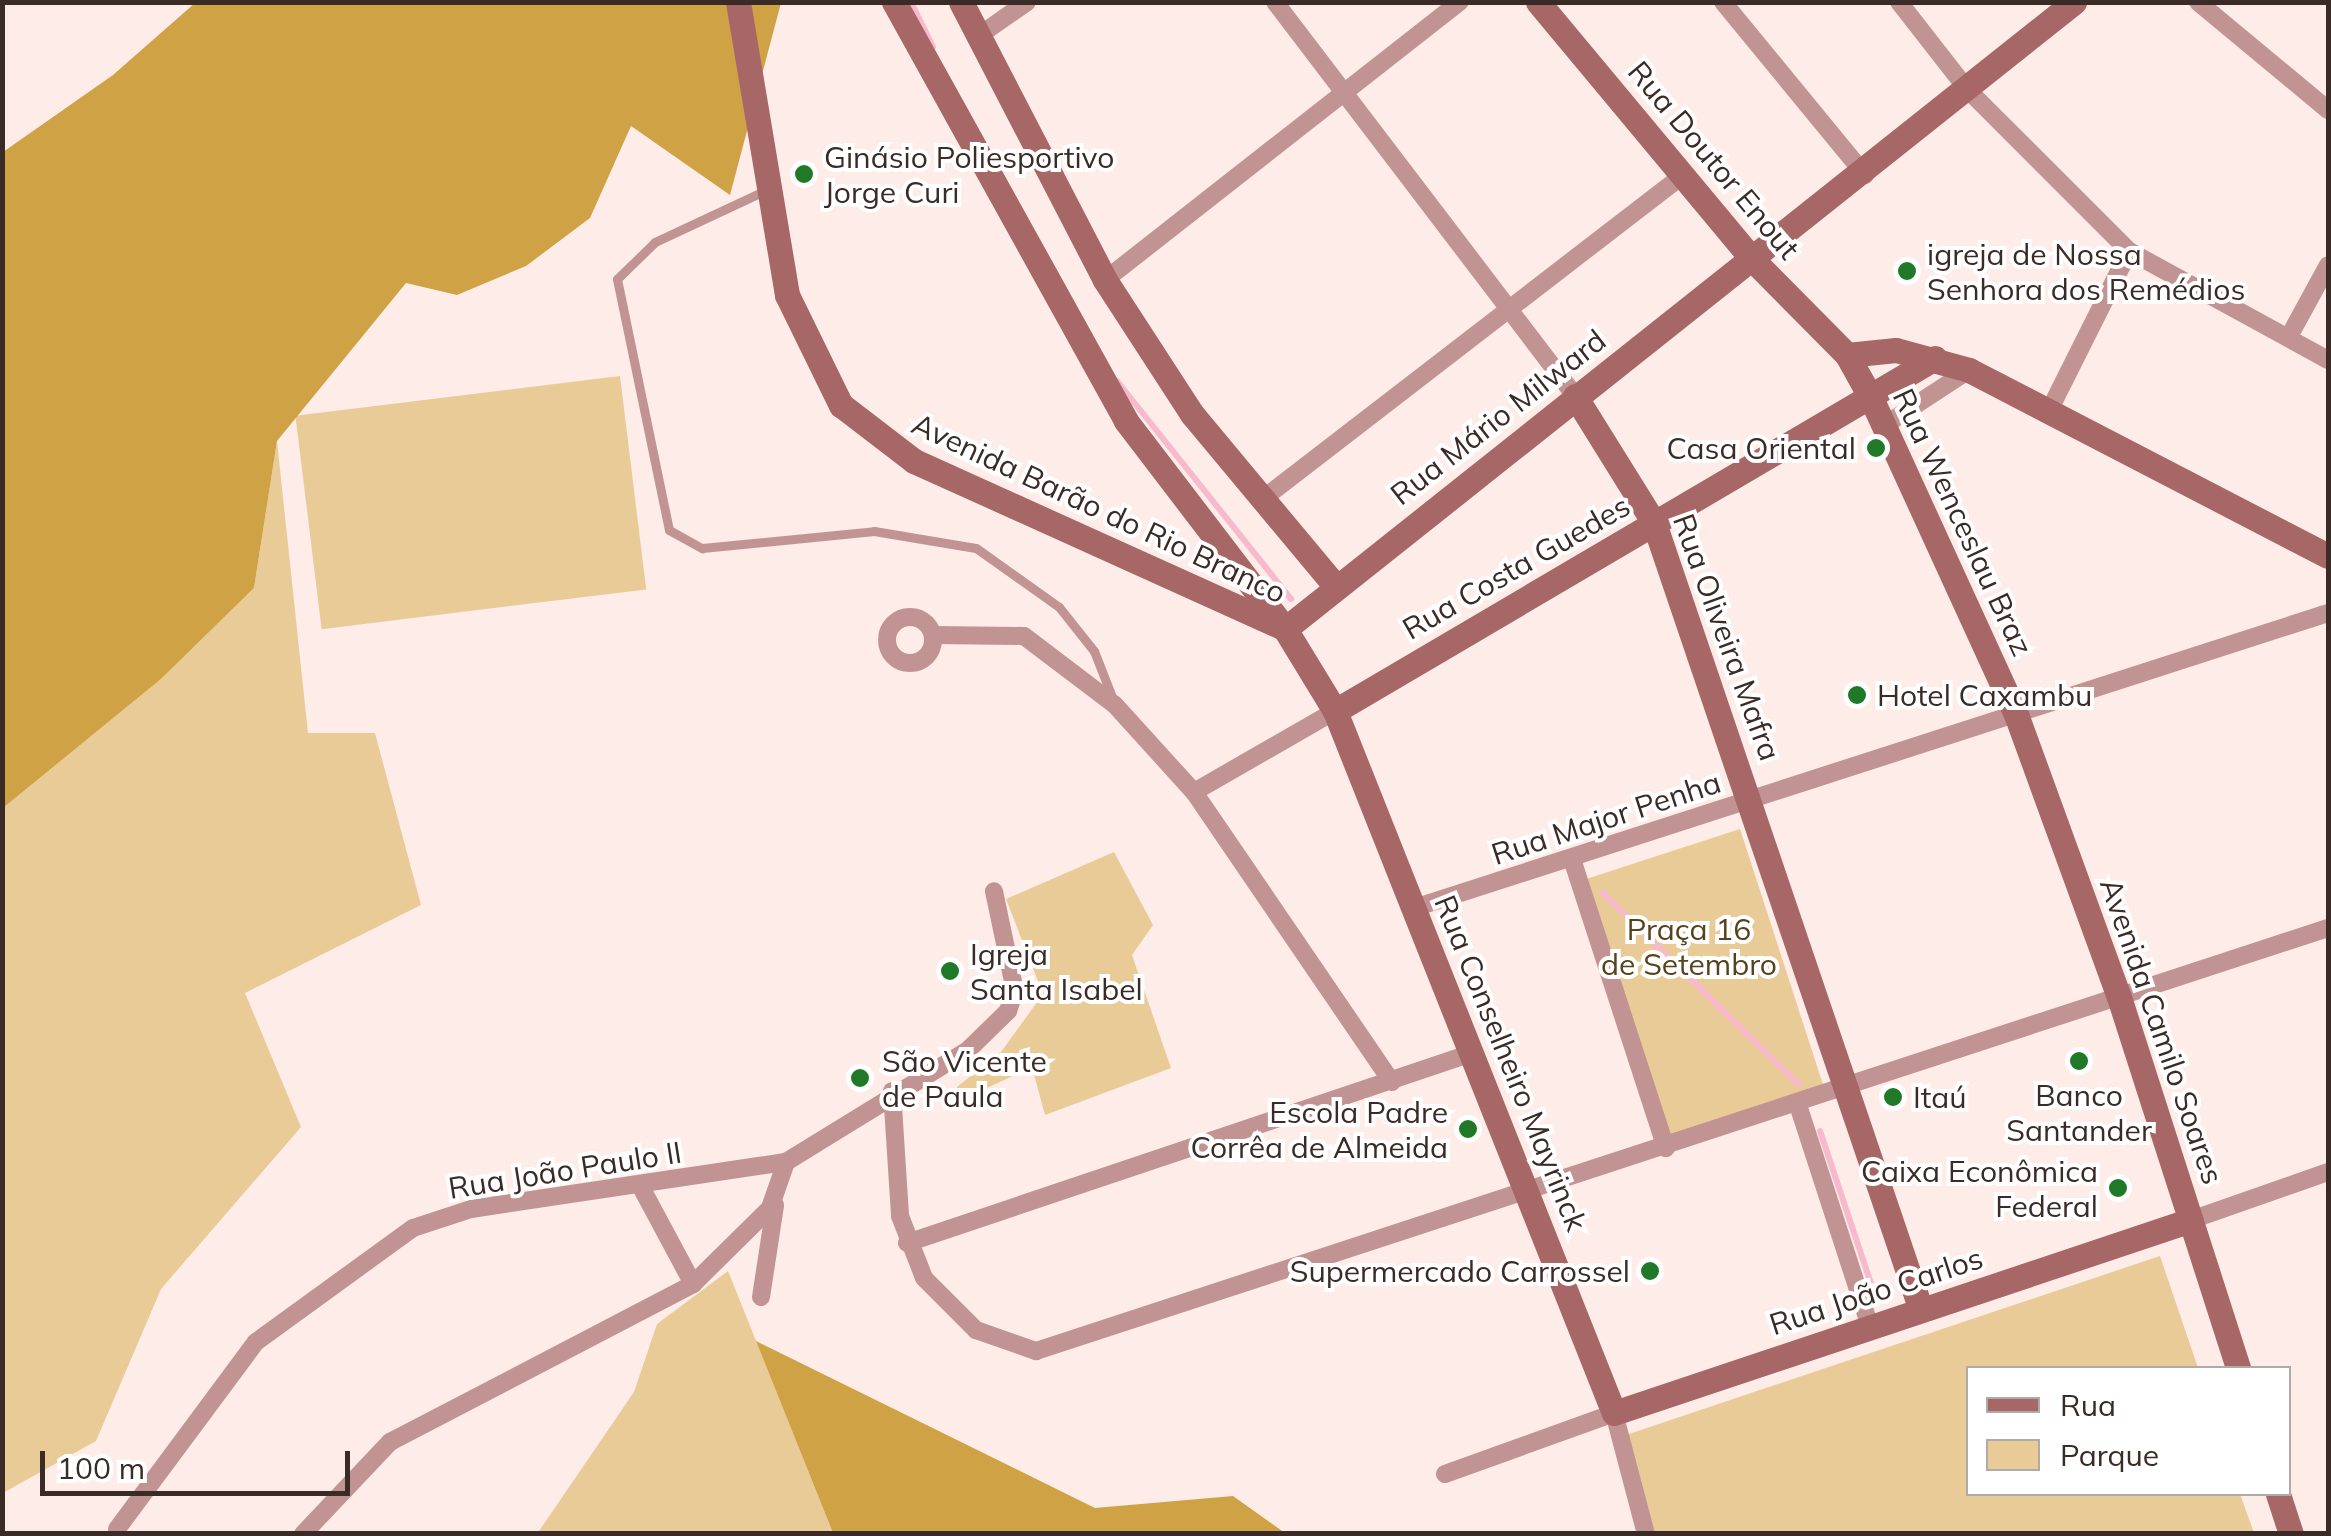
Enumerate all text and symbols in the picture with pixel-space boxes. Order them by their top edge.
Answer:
street label: Rua Doutor Enout [1621,54,1807,266]
place label: Ginásio Poliesportivo Jorge Curi [824,139,1114,210]
marker: Ginásio Poliesportivo Jorge Curi [793,163,815,185]
place label: igreja de Nossa Senhora dos Remédios [1927,236,2245,306]
marker: igreja de Nossa Senhora dos Remédios [1896,260,1918,282]
street label: Rua Mário Milward [1383,322,1613,512]
street label: Rua Wenceslau Braz [1885,383,2041,661]
street label: Avenida Barão do Rio Branco [906,405,1292,611]
place label: Casa Oriental [1667,430,1856,466]
marker: Casa Oriental [1865,437,1887,459]
street label: Rua Costa Guedes [1396,487,1636,647]
street label: Rua Oliveira Mafra [1666,509,1788,765]
place label: Hotel Caxambu [1877,677,2092,713]
marker: Hotel Caxambu [1846,684,1868,706]
street label: Rua Major Penha [1487,764,1725,872]
street label: Avenida Camilo Soares [2093,873,2231,1189]
street label: Rua Conselheiro Mayrinck [1427,890,1595,1236]
park label: Praça 16 de Setembro [1601,911,1777,982]
place label: Igreja Santa Isabel [970,936,1143,1006]
marker: Igreja Santa Isabel [939,960,961,982]
place label: São Vicente de Paula [882,1043,1047,1114]
marker: Banco Santander [2068,1050,2090,1072]
marker: São Vicente de Paula [847,1065,873,1091]
place label: Banco Santander [2006,1077,2152,1148]
place label: Itaú [1913,1079,1967,1115]
marker: Itaú [1882,1086,1904,1108]
place label: Escola Padre Corrêa de Almeida [1191,1094,1448,1164]
marker: Escola Padre Corrêa de Almeida [1457,1118,1479,1140]
street label: Rua João Paulo II [446,1134,684,1206]
place label: Caixa Econômica Federal [1861,1153,2098,1224]
marker: Caixa Econômica Federal [2107,1177,2129,1199]
street label: Rua João Carlos [1765,1240,1987,1342]
place label: Supermercado Carrossel [1290,1253,1630,1289]
marker: Supermercado Carrossel [1639,1260,1661,1282]
legend [1966,1366,2291,1496]
text: Rua [2060,1386,2116,1424]
scale bar [45,1431,355,1493]
text: Parque [2060,1436,2159,1474]
text: 100 m [57,1449,145,1487]

